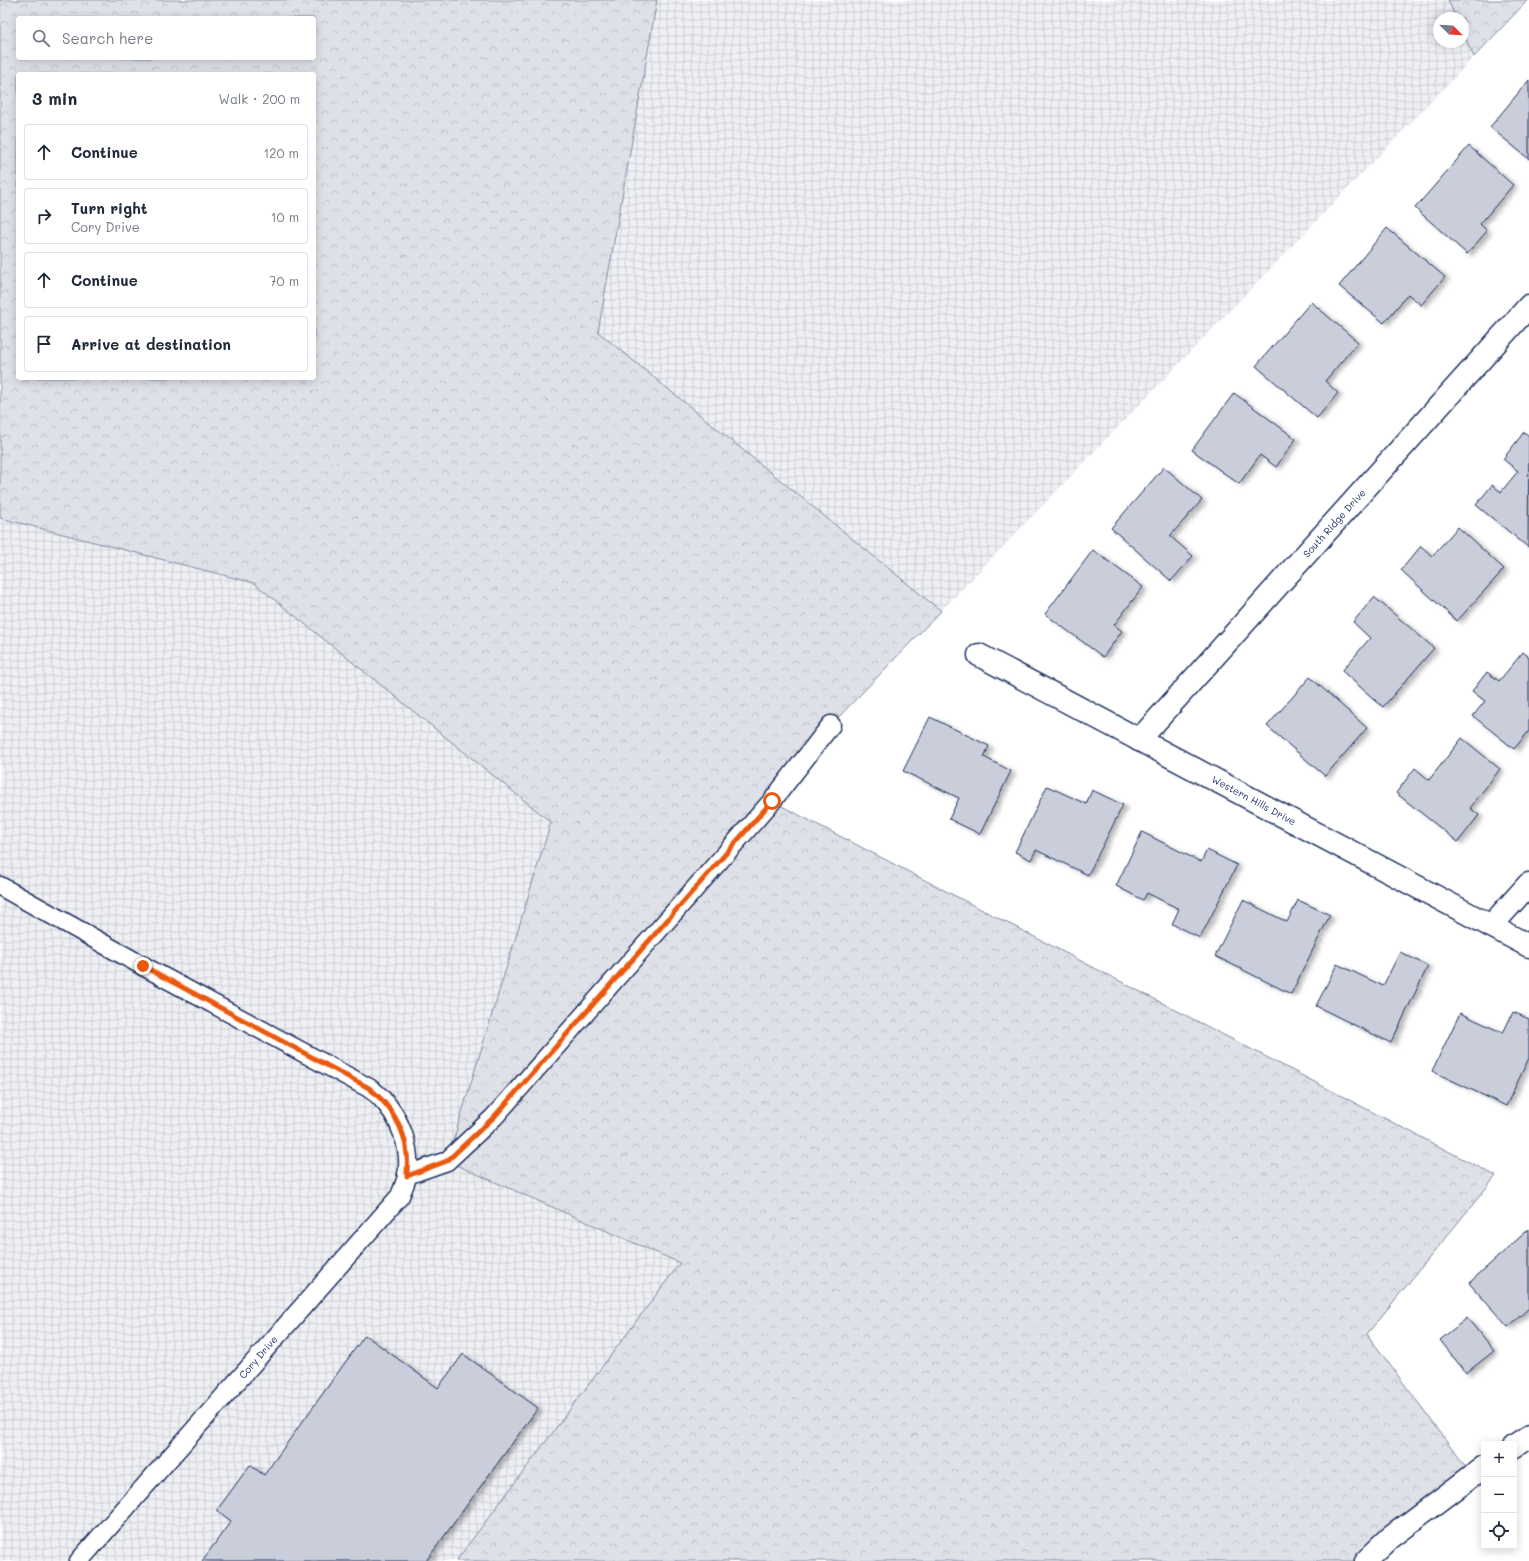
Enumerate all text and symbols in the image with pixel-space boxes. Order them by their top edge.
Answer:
north arrow [1433,12,1469,48]
search box [16,16,316,60]
icon: search [30,27,52,49]
text: Search here [62,28,153,48]
text: 3 min [32,87,77,109]
text: Walk · 200 m [219,90,300,107]
icon: ahead [33,141,55,163]
text: Continue [71,142,138,162]
text: 120 m [263,144,299,161]
text: Turn right [71,198,148,218]
icon: right [33,205,55,227]
text: 10 m [271,208,299,225]
text: Cory Drive [71,218,140,235]
icon: ahead [33,269,55,291]
text: Continue [71,270,138,290]
text: 70 m [269,272,299,289]
icon: arrive [33,333,55,355]
text: Arrive at destination [71,334,231,354]
street label: South Ridge Drive [1299,486,1369,560]
street label: Western Hills Drive [1209,772,1299,828]
route start [763,792,781,810]
route end [134,957,152,975]
street label: Cory Drive [235,1332,281,1382]
map controls [1481,1441,1517,1549]
button: + [1481,1441,1517,1477]
button: − [1481,1477,1517,1513]
button: locate [1481,1513,1517,1549]

